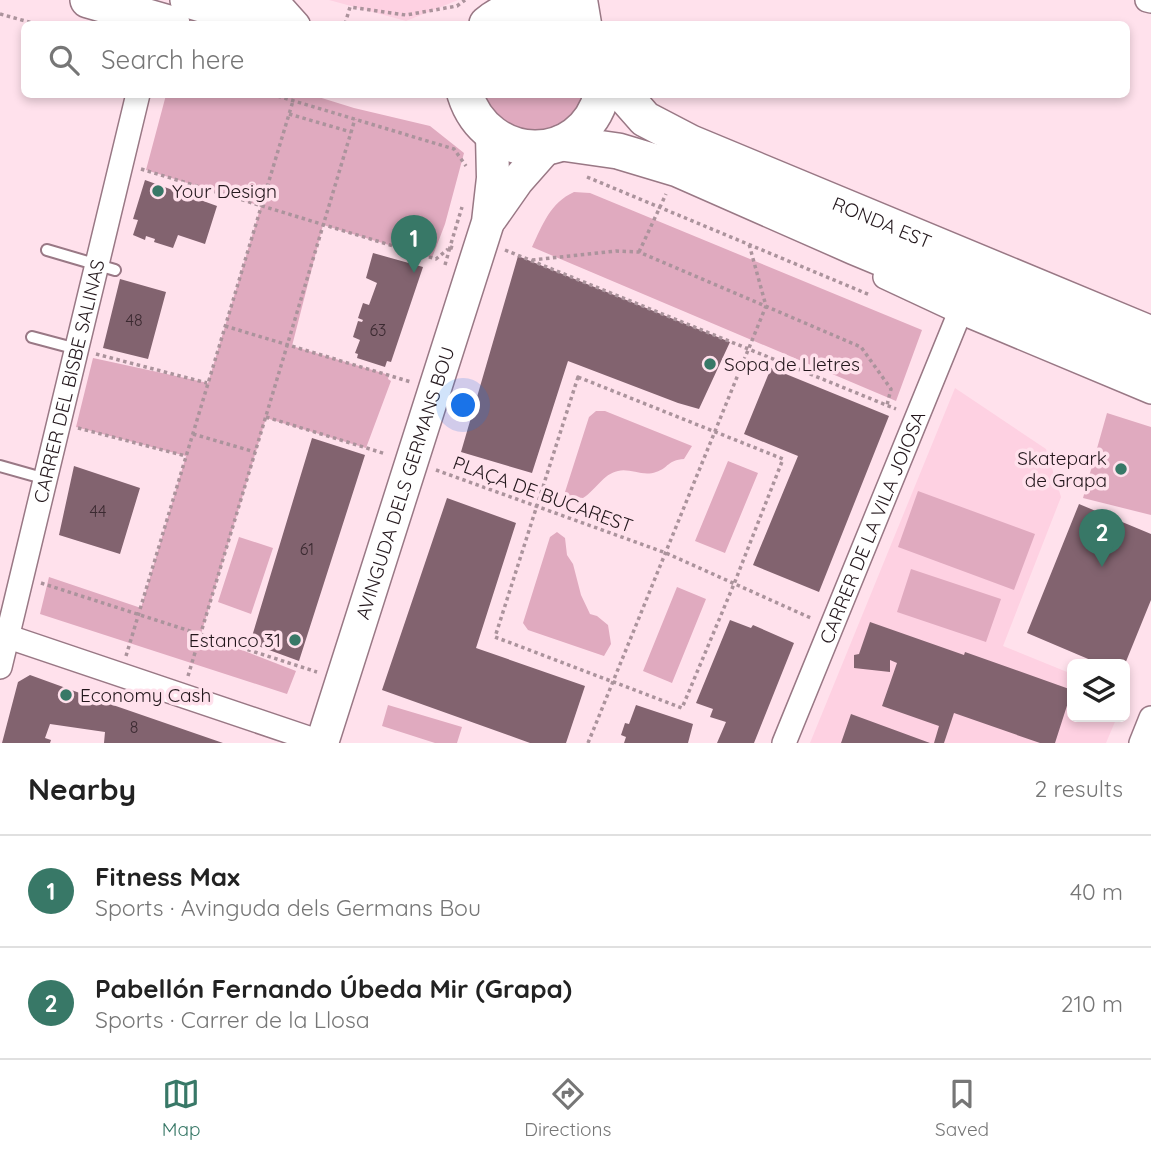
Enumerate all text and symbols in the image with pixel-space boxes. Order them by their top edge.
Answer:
search box [21,21,1130,98]
icon: search [45,41,83,79]
text: Search here [101,43,245,76]
place label: Your Design [172,179,277,203]
marker: Your Design [150,183,166,199]
street label: RONDA EST [829,191,935,254]
pin: 1 [391,215,437,273]
street label: CARRER DEL BISBE SALINAS [28,257,110,505]
house number: 48 [125,310,143,330]
house number: 63 [370,320,387,340]
street label: AVINGUDA DELS GERMANS BOU [350,343,460,622]
place label: Sopa de Lletres [724,352,860,376]
marker: Sopa de Lletres [702,356,718,372]
your location [446,388,480,422]
street label: CARRER DE LA VILA JOIOSA [814,408,930,647]
place label: Skatepark de Grapa [1017,446,1107,492]
street label: PLAÇA DE BUCAREST [450,450,636,538]
marker: Skatepark de Grapa [1113,461,1129,477]
house number: 44 [90,501,106,521]
pin: 2 [1079,509,1125,567]
house number: 61 [300,539,314,559]
place label: Estanco 31 [189,628,281,652]
marker: Estanco 31 [287,632,303,648]
map controls [1067,659,1130,722]
button: layers [1067,659,1130,722]
place label: Economy Cash [80,683,211,707]
marker: Economy Cash [58,687,74,703]
house number: 8 [130,717,138,737]
text: Nearby [28,770,136,808]
text: 2 results [1034,774,1123,803]
text: Fitness Max [95,860,240,893]
text: 1 [47,877,55,906]
text: 40 m [1070,877,1123,906]
text: Sports · Avinguda dels Germans Bou [95,893,481,922]
text: Pabellón Fernando Úbeda Mir (Grapa) [95,972,572,1005]
text: 2 [44,989,58,1018]
text: 210 m [1061,989,1123,1018]
text: Sports · Carrer de la Llosa [95,1005,370,1034]
tab: Map [162,1075,201,1141]
tab: Directions [524,1075,611,1141]
tab: Saved [935,1075,989,1141]

